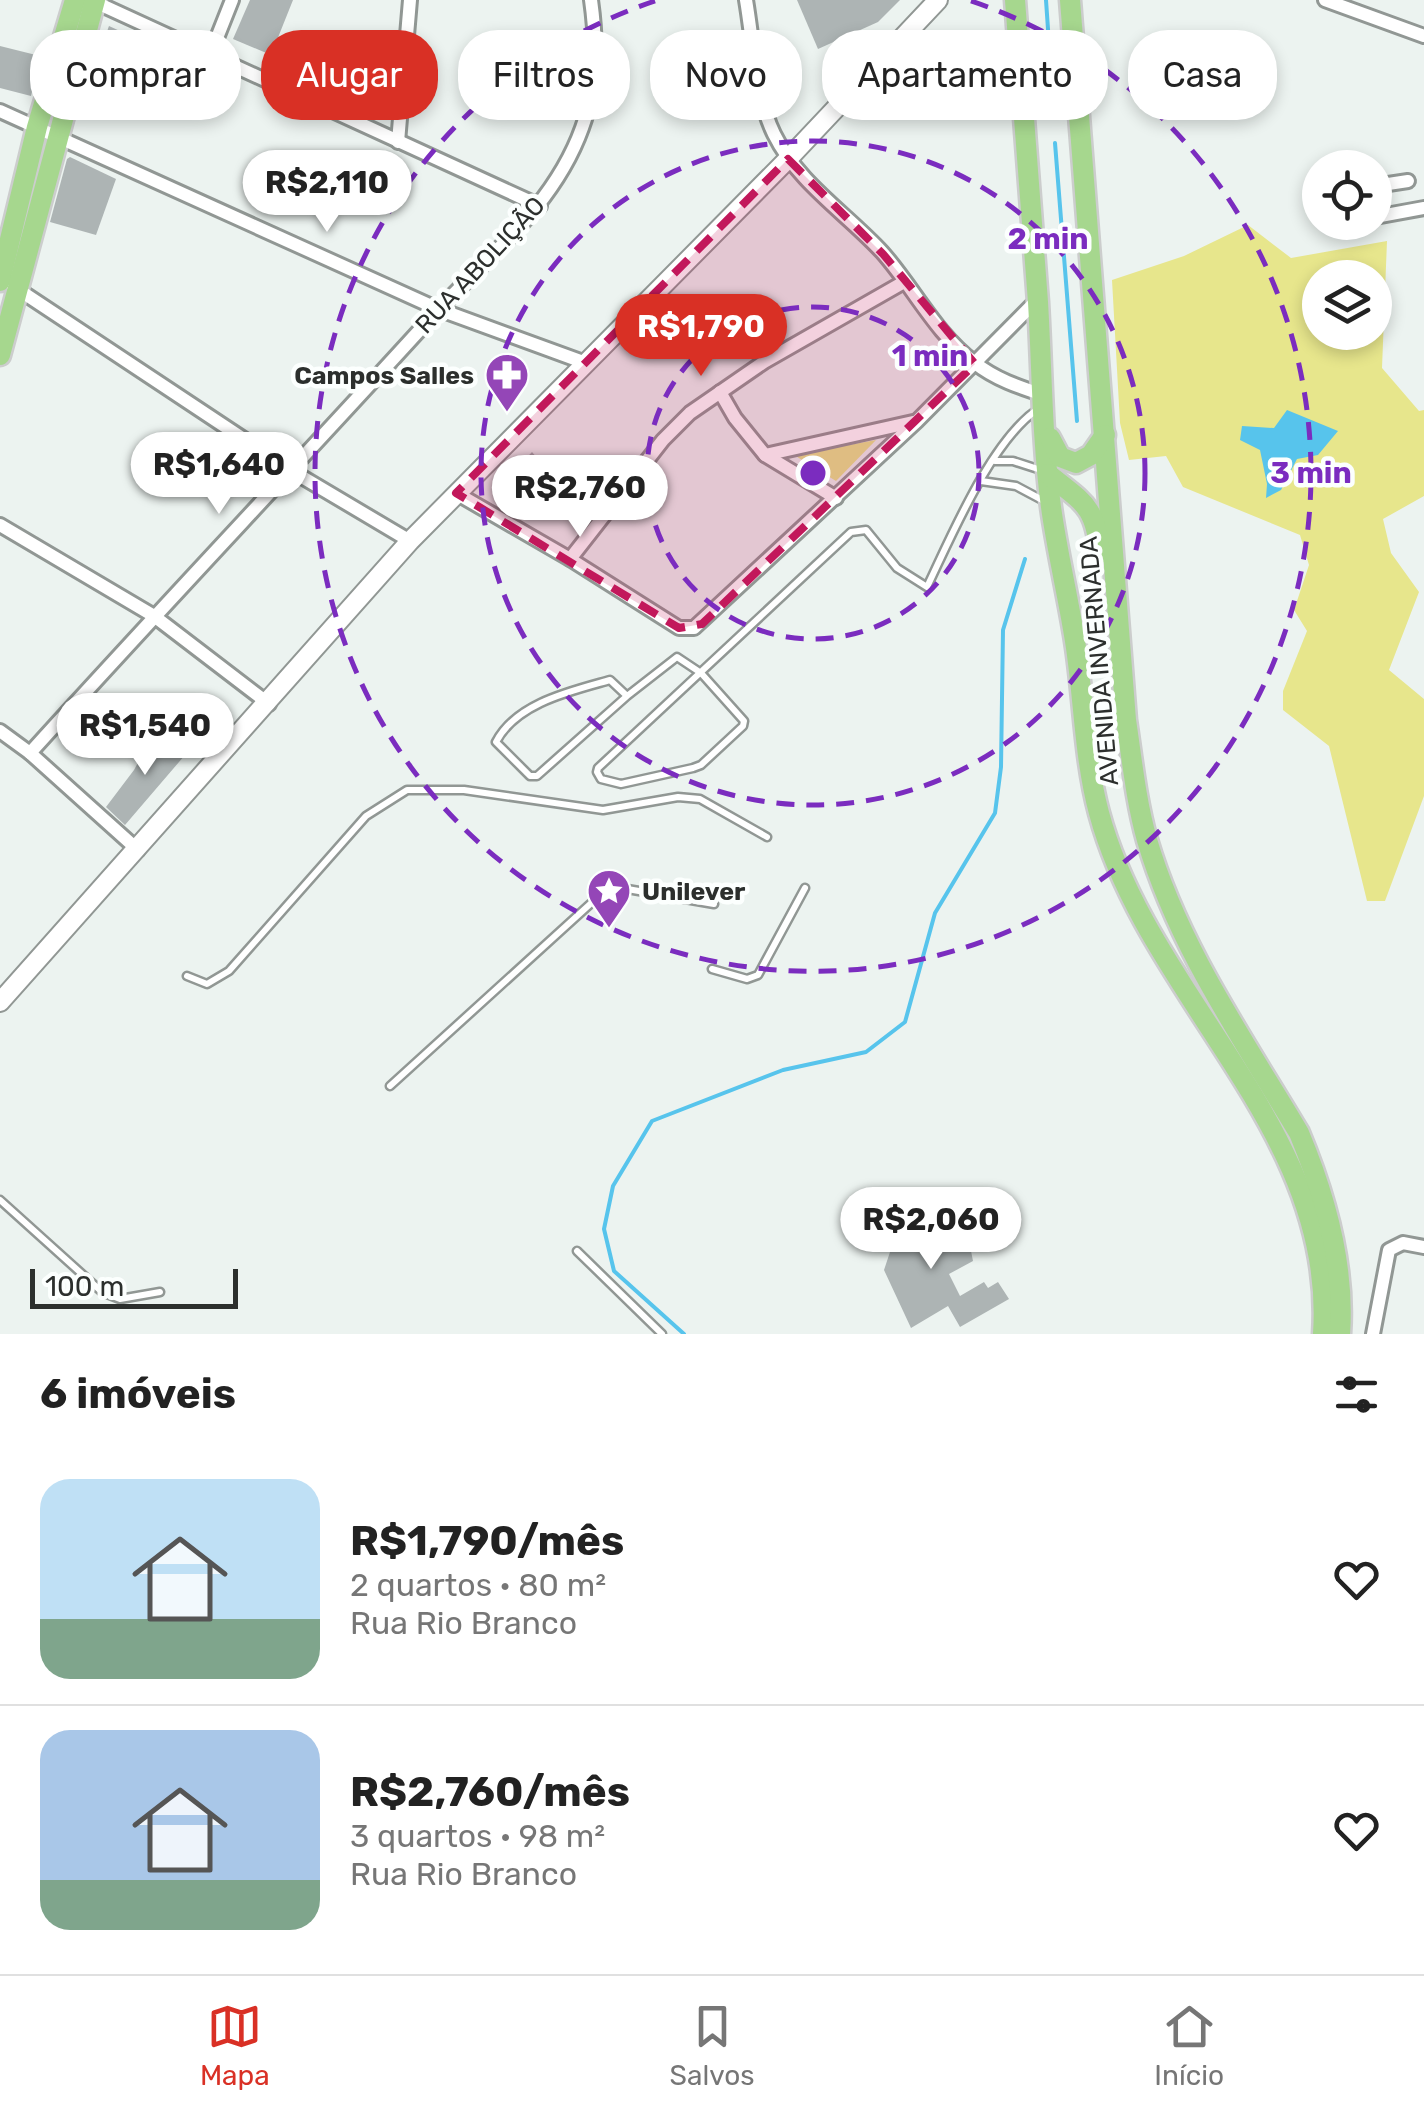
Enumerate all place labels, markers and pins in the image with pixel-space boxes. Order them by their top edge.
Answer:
pin: R$2,110 [235,150,419,235]
pin: R$1,790 [609,294,793,379]
pharmacy icon: Campos Salles [484,352,530,413]
place label: Campos Salles [294,361,474,390]
pin: R$1,640 [127,432,311,517]
pin: R$2,760 [488,455,672,540]
centre of rings [795,455,831,491]
pin: R$1,540 [53,693,237,778]
place icon: Unilever [586,868,632,929]
place label: Unilever [642,877,746,906]
pin: R$2,060 [839,1187,1023,1272]

